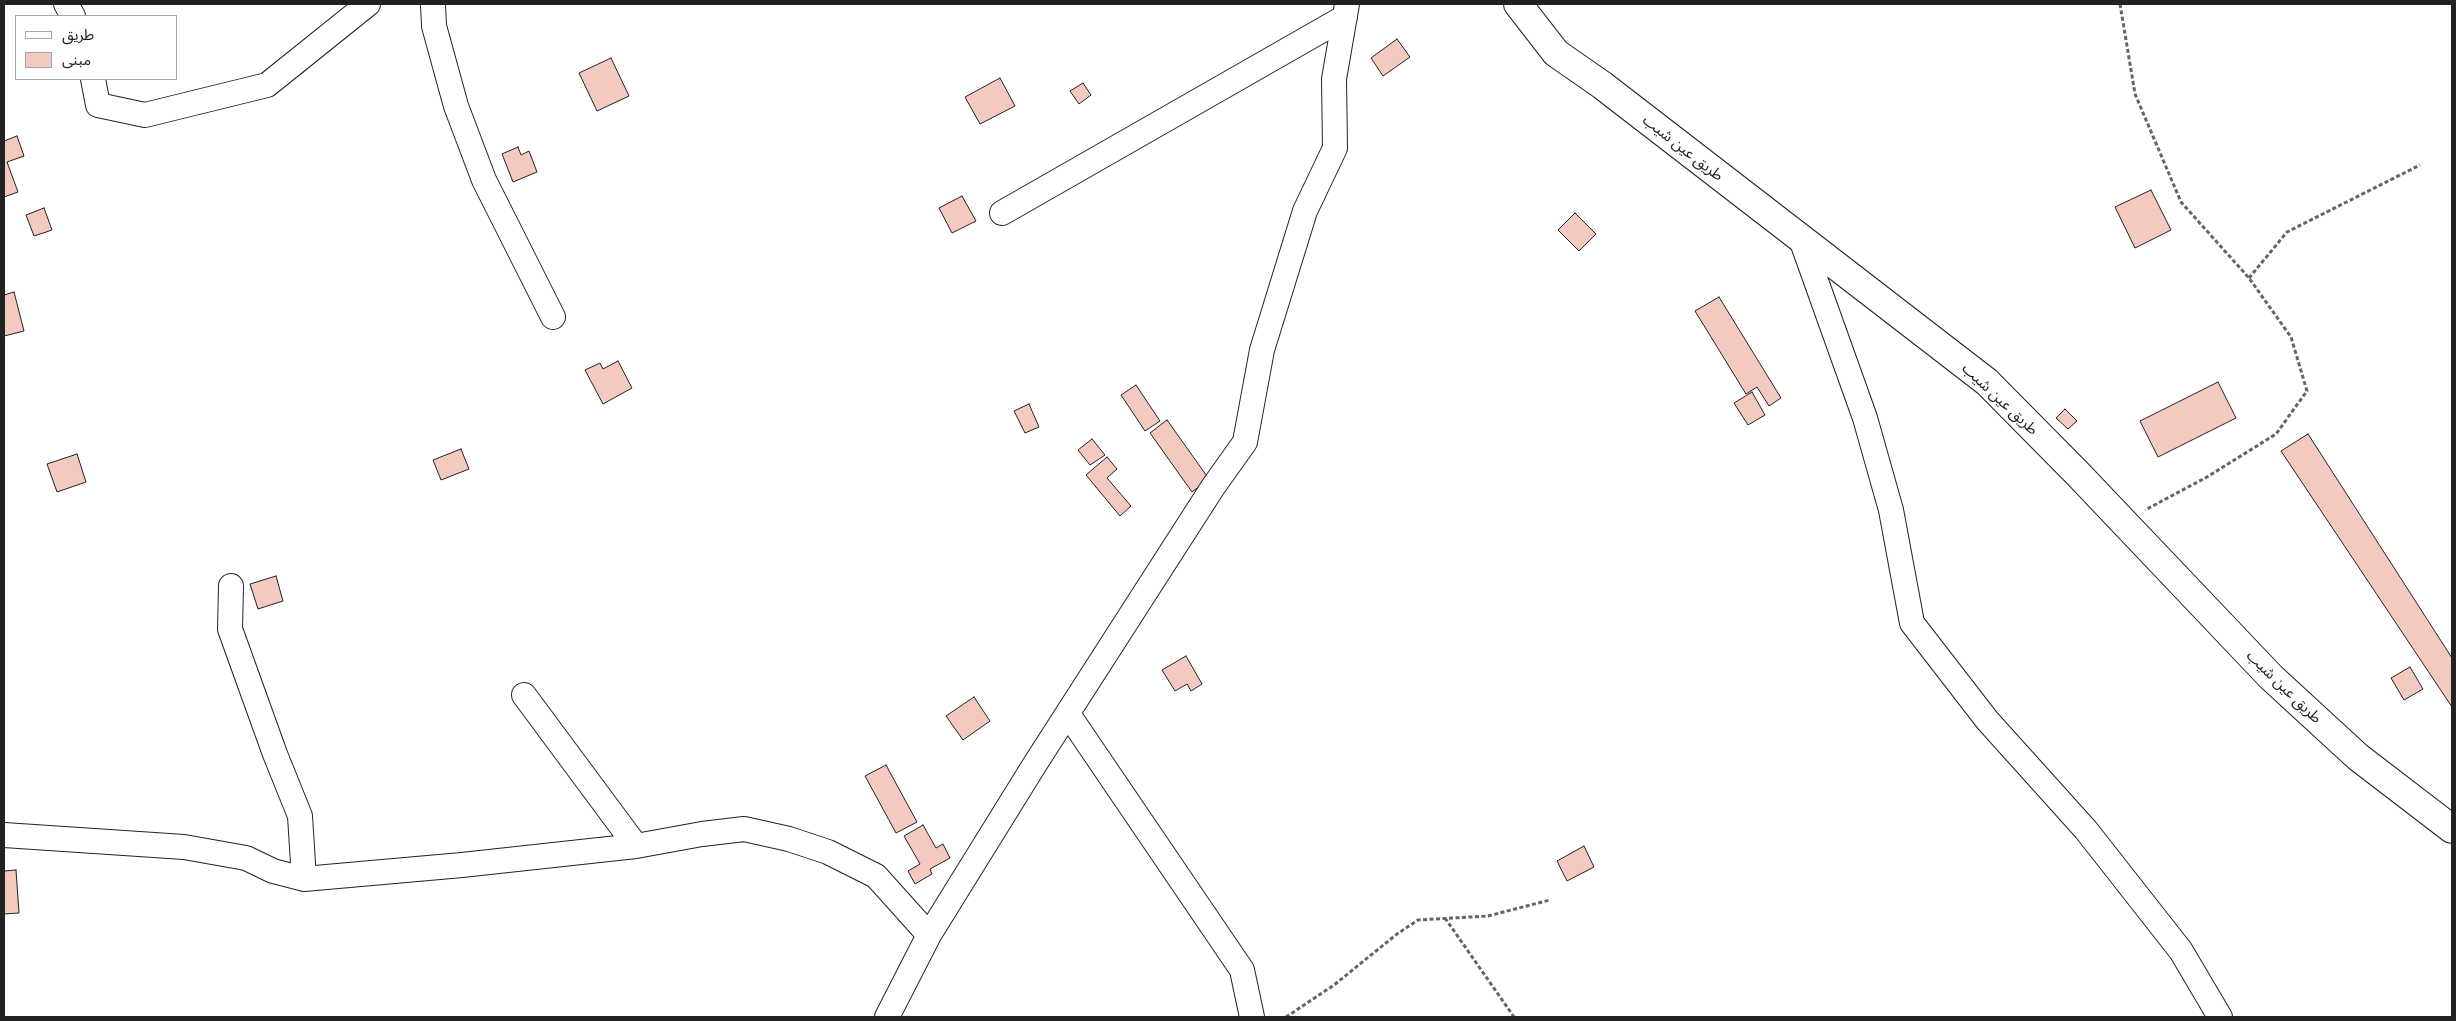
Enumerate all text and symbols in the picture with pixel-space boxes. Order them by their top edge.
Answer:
legend [15,15,178,80]
text: طريق [62,26,94,43]
text: مبنى [62,51,91,68]
street label: طريق عين شيب [1639,111,1727,185]
street label: طريق عين شيب [1958,359,2042,439]
street label: طريق عين شيب [2243,647,2325,727]

